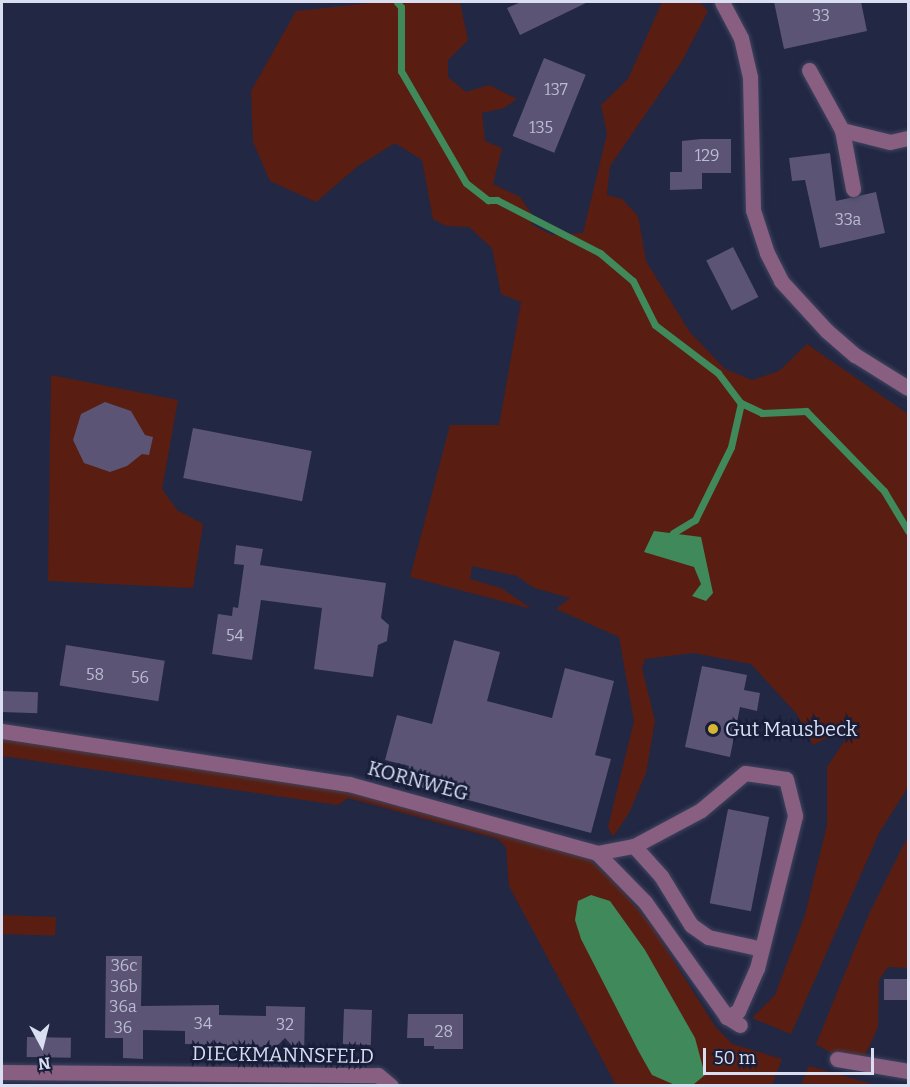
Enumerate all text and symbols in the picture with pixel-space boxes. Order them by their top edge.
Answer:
house number: 33 [812,6,830,26]
house number: 137 [544,80,568,100]
house number: 135 [529,118,553,138]
house number: 129 [695,146,719,166]
house number: 33a [835,210,861,230]
house number: 54 [226,626,244,646]
house number: 58 [86,665,104,685]
house number: 56 [131,668,149,688]
place label: Gut Mausbeck [725,717,857,741]
marker: Gut Mausbeck [706,722,720,736]
street label: KORNWEG [365,756,471,806]
house number: 36c [111,956,137,976]
house number: 36b [110,977,138,997]
house number: 36a [109,997,137,1017]
house number: 34 [194,1014,212,1034]
north arrow [12,1015,72,1075]
house number: 32 [276,1015,294,1035]
house number: 36 [114,1018,132,1038]
house number: 28 [435,1022,453,1042]
scale bar [706,1036,877,1074]
street label: DIECKMANNSFELD [192,1041,374,1069]
text: 50 m [714,1047,756,1069]
text: N [37,1053,52,1074]

